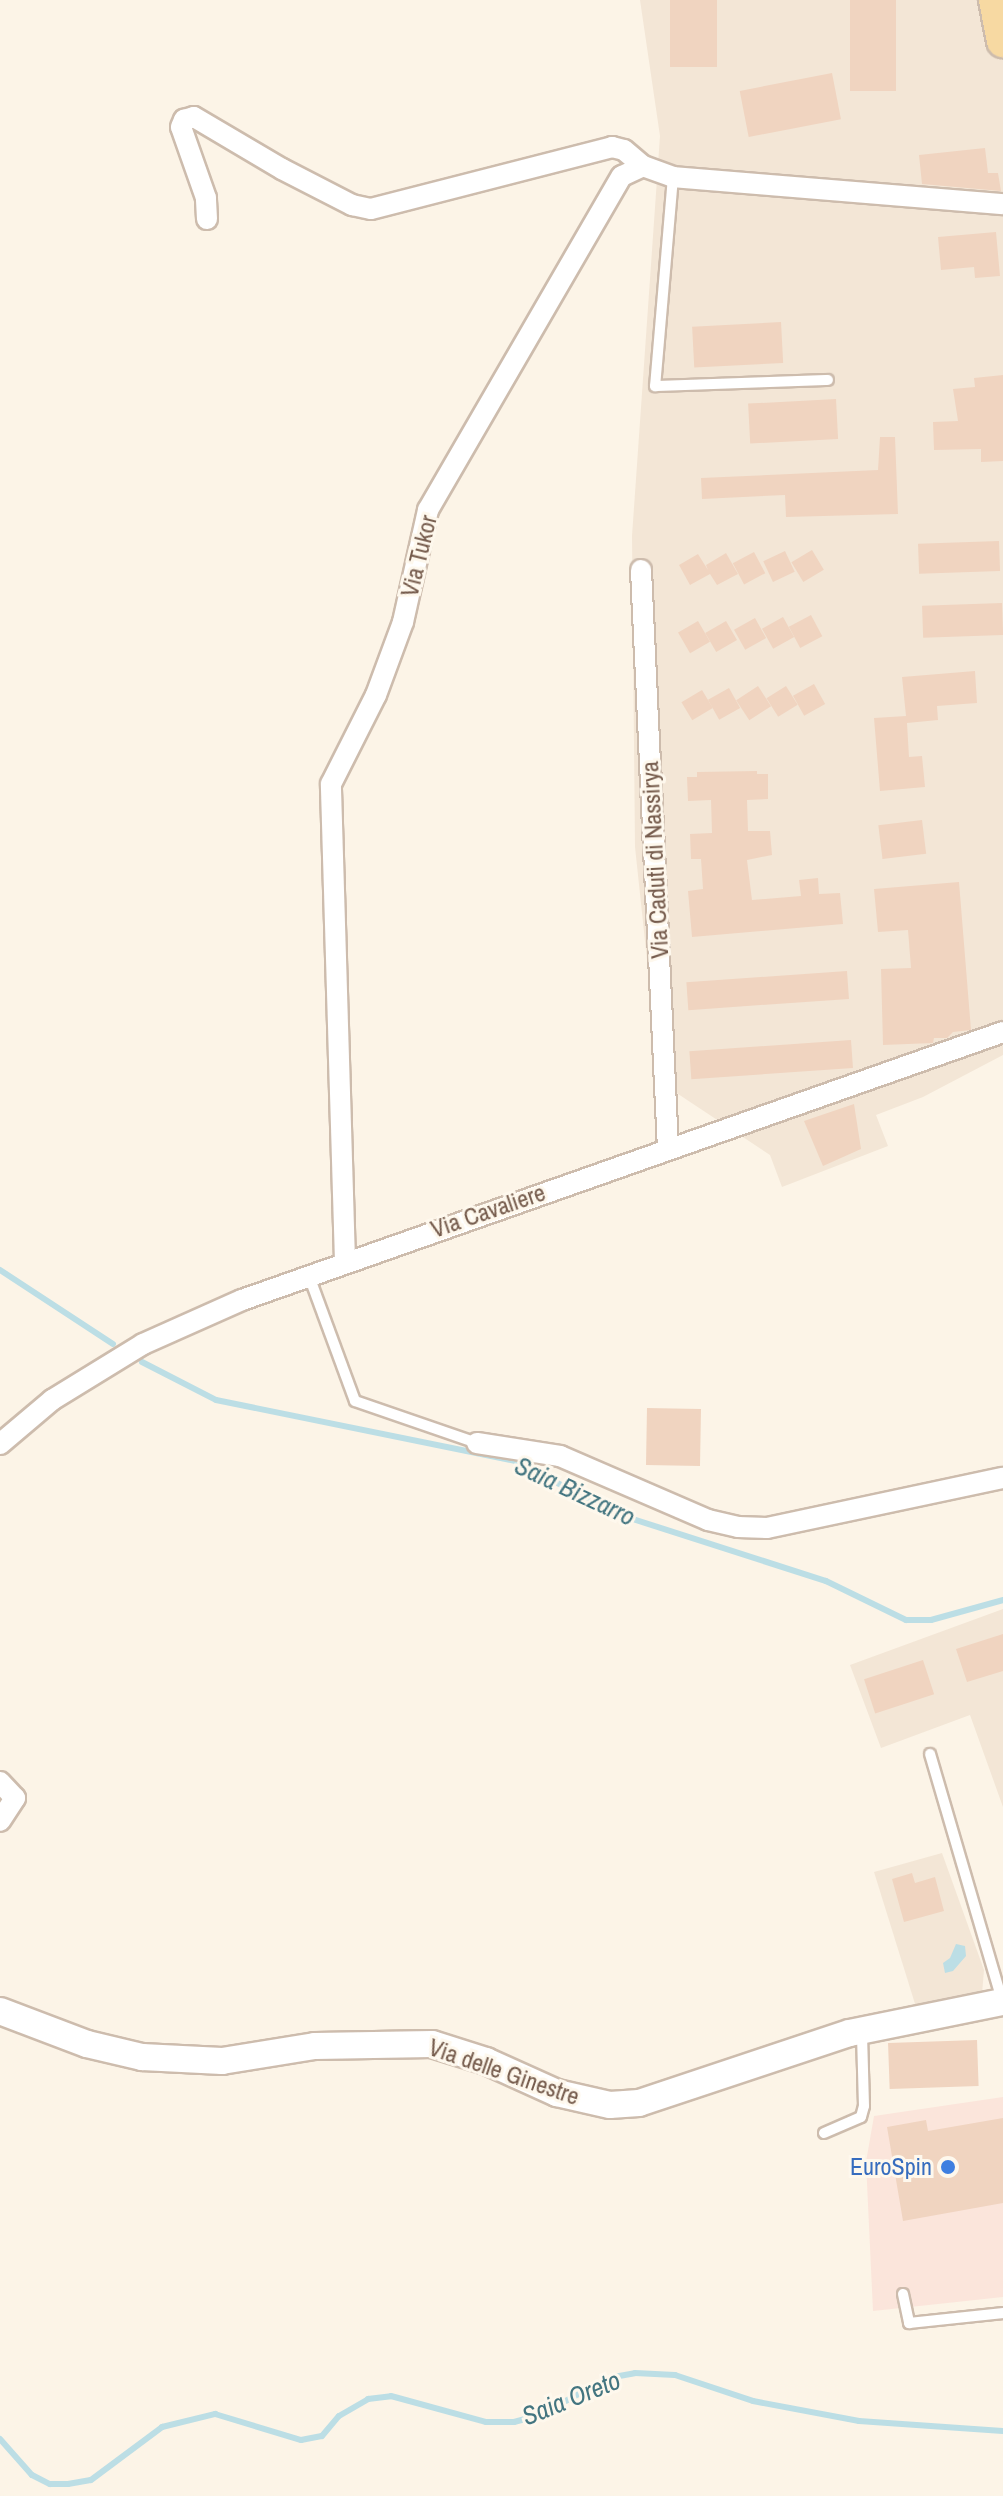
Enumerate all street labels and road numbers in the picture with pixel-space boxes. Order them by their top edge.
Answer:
street label: Via Tukor [395,512,443,600]
street label: Via Caduti di Nassirya [635,761,675,959]
street label: Via Cavaliere [427,1178,549,1244]
street label: Via delle Ginestre [425,2033,583,2111]

